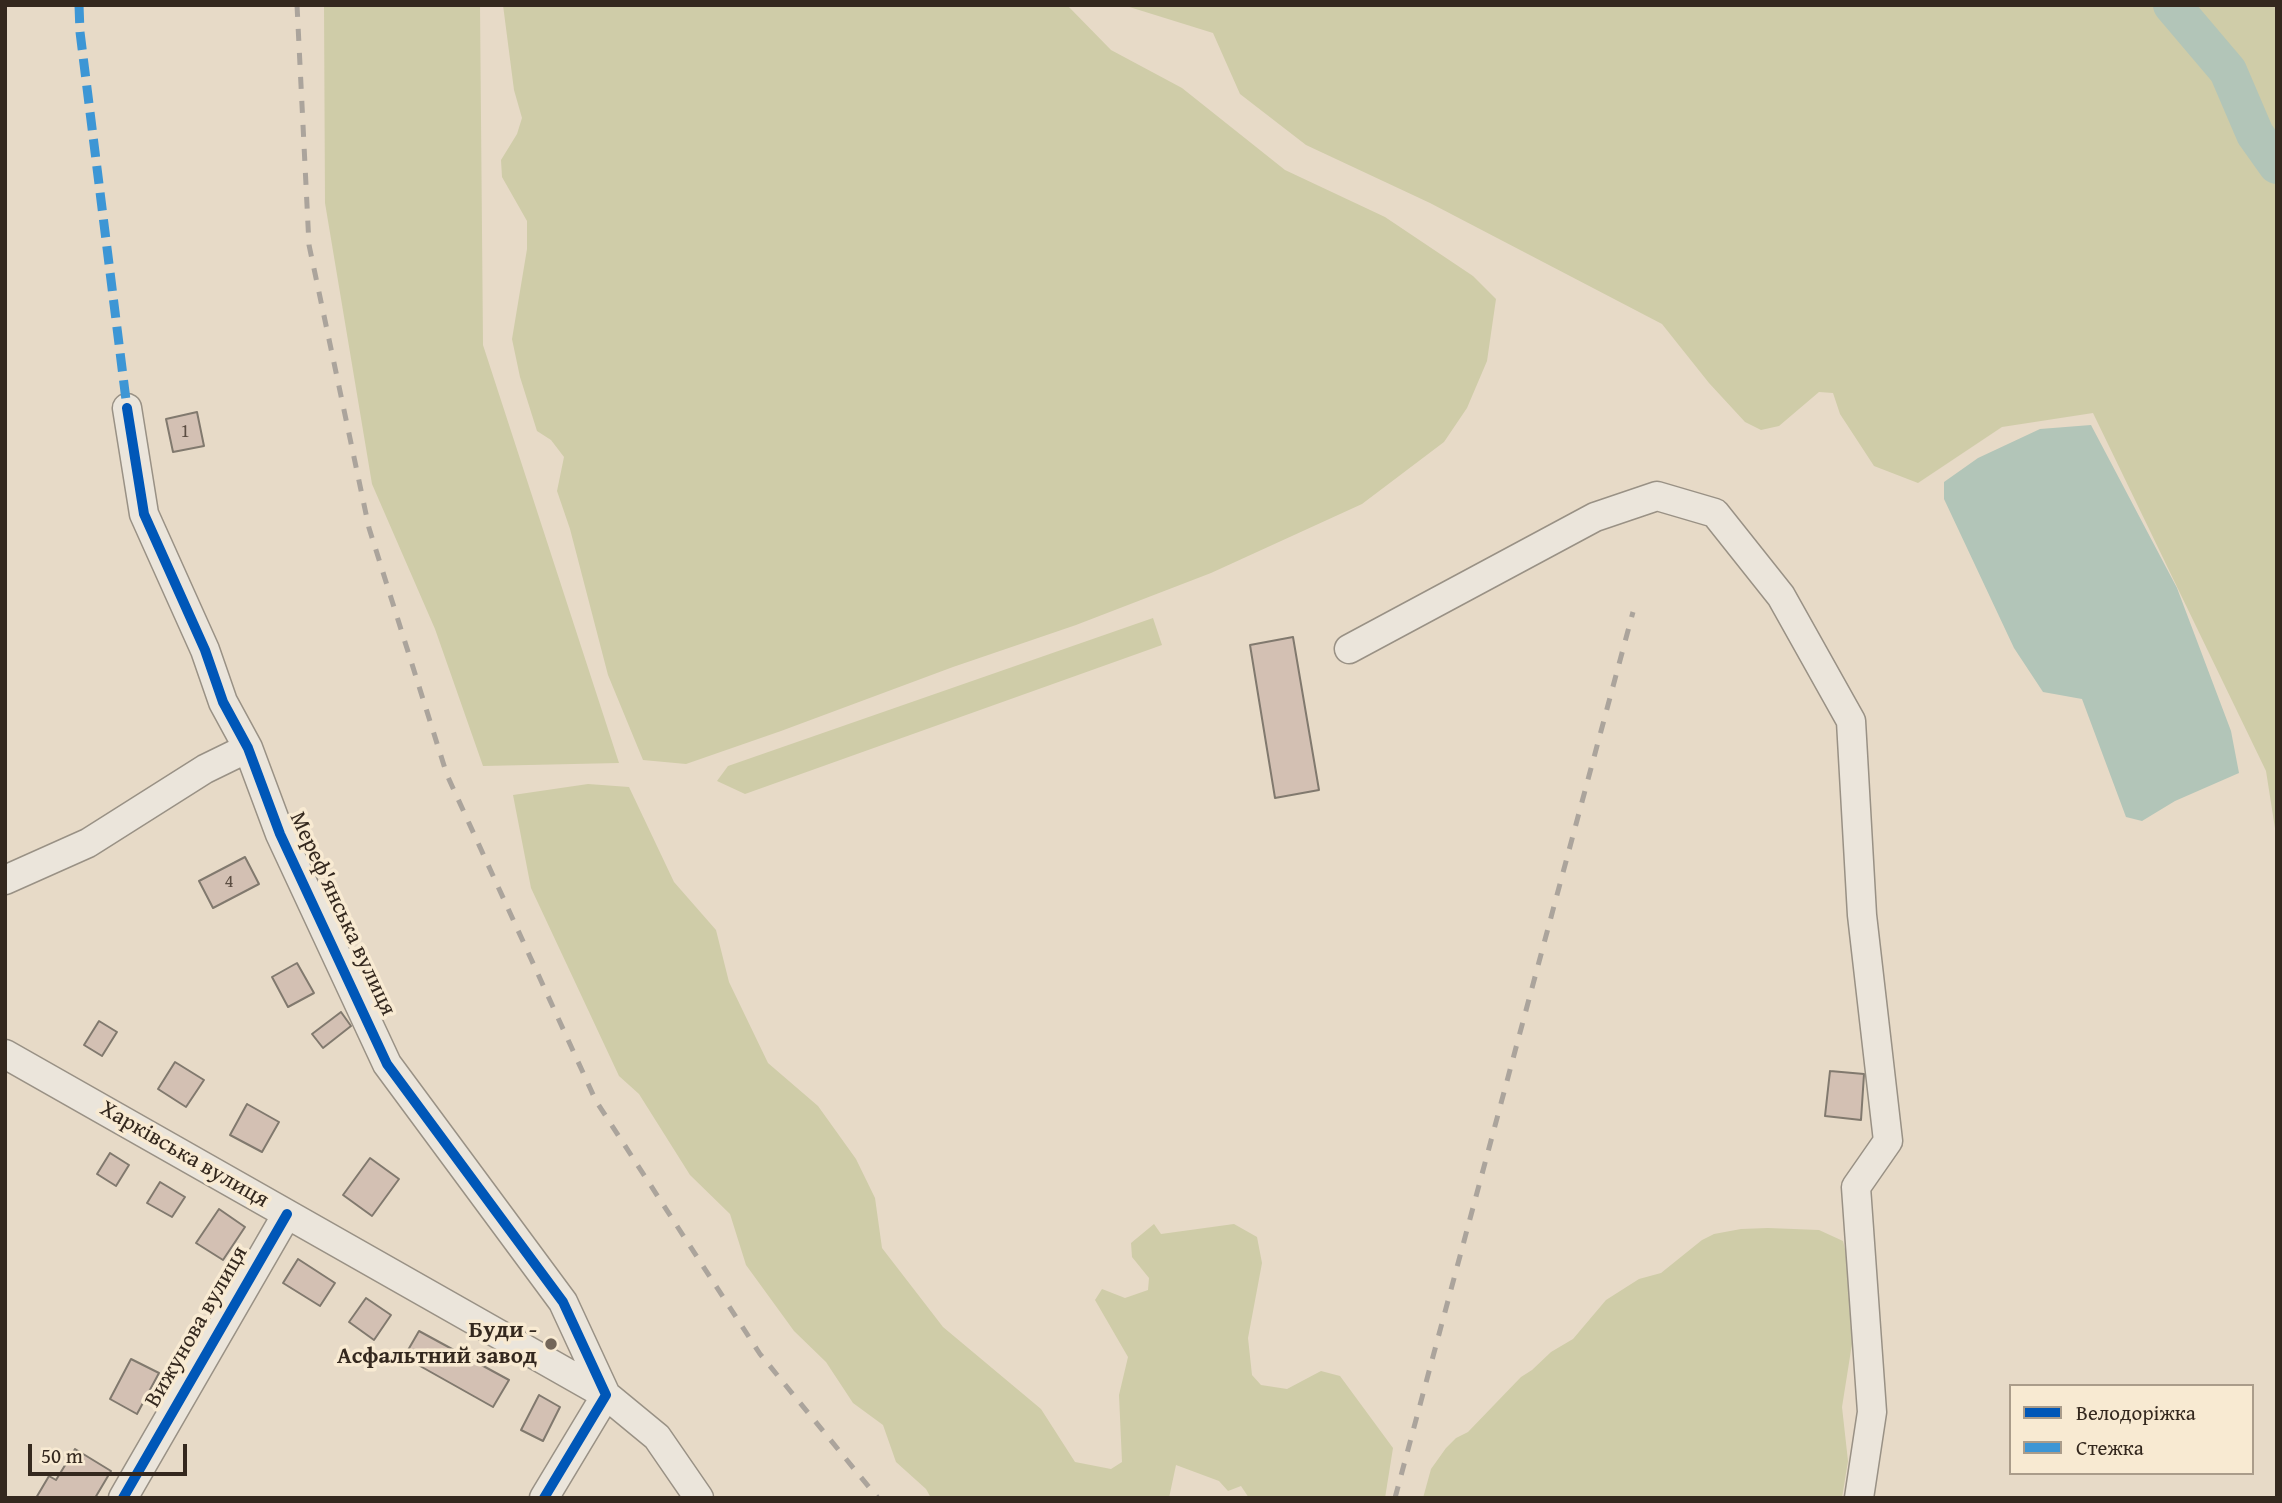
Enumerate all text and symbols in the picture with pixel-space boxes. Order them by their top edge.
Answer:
house number: 1 [180,421,190,443]
street label: Мереф'янська вулиця [283,808,401,1020]
house number: 4 [224,871,234,893]
street label: Харківська вулиця [95,1095,273,1215]
street label: Вижунова вулиця [140,1241,254,1413]
place label: Буди - Асфальтний завод [337,1317,537,1371]
marker: Буди - Асфальтний завод [543,1336,559,1352]
legend [2009,1384,2254,1475]
text: Велодоріжка [2076,1397,2196,1428]
scale bar [32,1430,191,1474]
text: Стежка [2076,1432,2144,1463]
text: 50 m [41,1440,83,1471]

